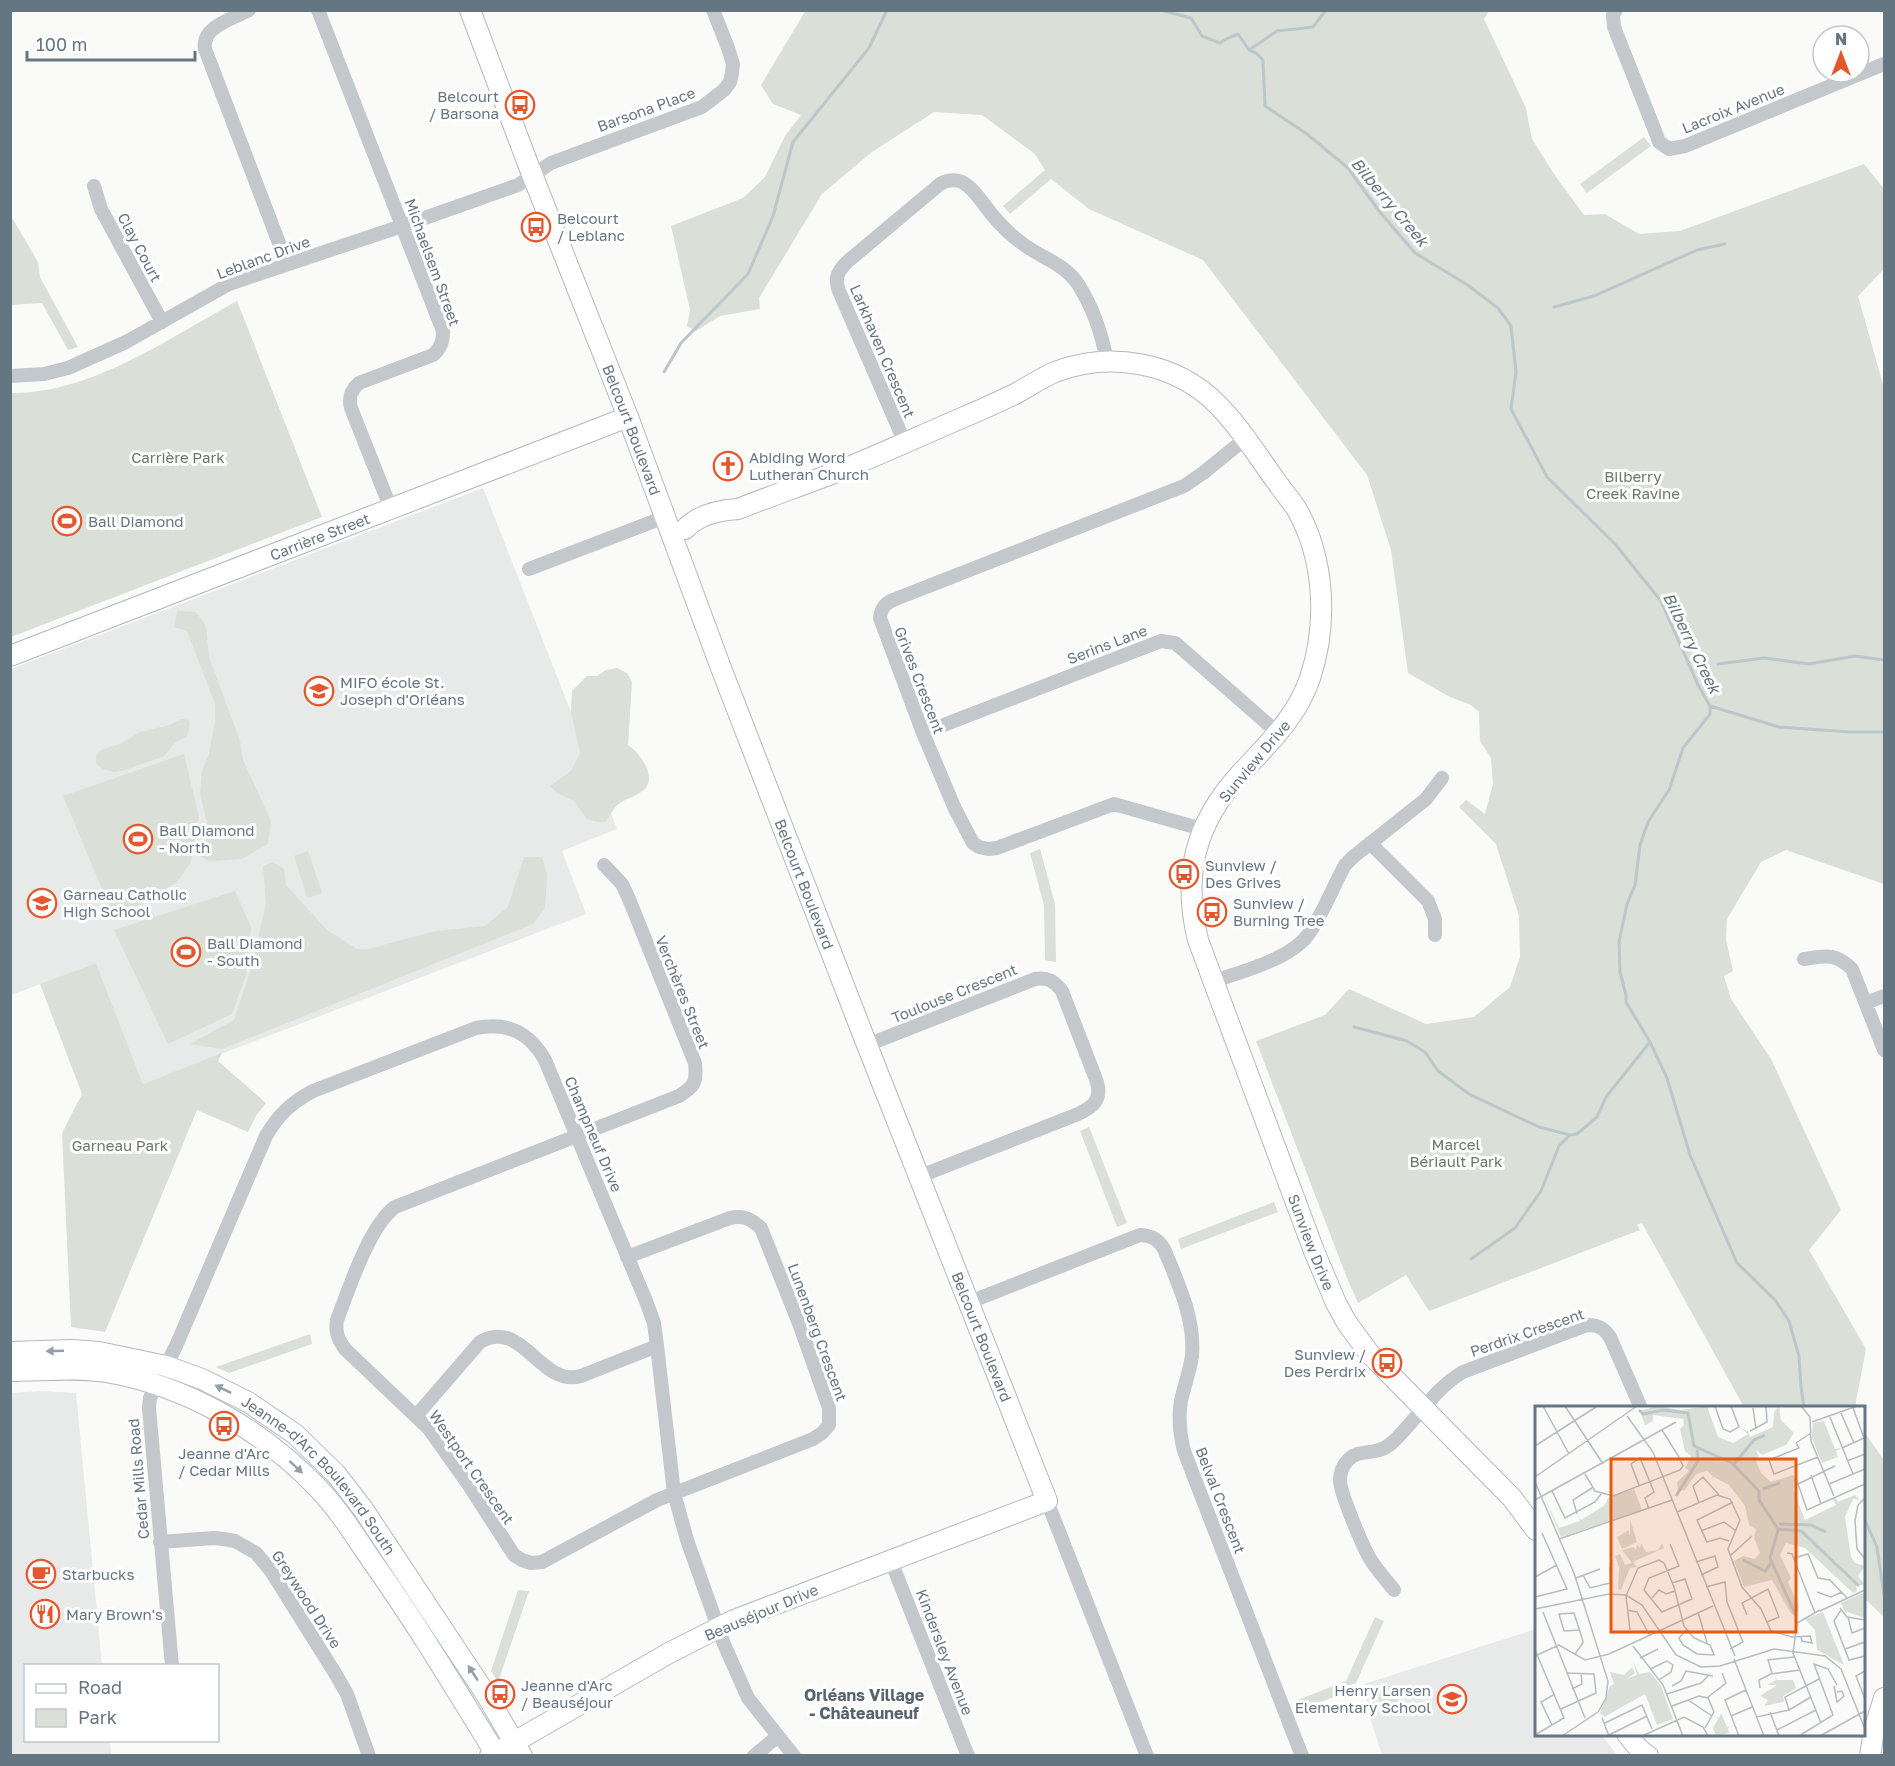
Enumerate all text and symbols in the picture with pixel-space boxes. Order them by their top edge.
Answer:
scale bar [27,24,195,62]
north arrow [1811,24,1871,84]
text: N [1835,29,1847,49]
text: 100 m [36,33,87,55]
street label: Lacroix Avenue [1679,79,1787,137]
street label: Barsona Place [595,83,698,135]
place label: Belcourt / Barsona [429,87,499,122]
bus stop icon: Belcourt / Barsona [504,89,536,121]
water label: Bilberry Creek [1347,154,1434,252]
street label: Michaelsem Street [402,196,464,328]
street label: Clay Court [114,209,166,285]
place label: Belcourt / Leblanc [557,209,625,244]
bus stop icon: Belcourt / Leblanc [520,211,552,243]
street label: Leblanc Drive [214,232,312,282]
street label: Larkhaven Crescent [847,282,919,420]
street label: Belcourt Boulevard [599,362,665,497]
park label: Carrière Park [131,448,225,466]
place label: Abiding Word Lutheran Church [749,448,869,483]
church icon: Abiding Word Lutheran Church [712,450,744,482]
park label: Bilberry Creek Ravine [1586,467,1680,502]
sports icon: Ball Diamond [51,505,83,537]
street label: Carrière Street [267,509,372,564]
place label: Ball Diamond [88,512,184,530]
water label: Bilberry Creek [1659,589,1726,698]
street label: Serins Lane [1064,620,1150,667]
street label: Grives Crescent [891,624,949,736]
place label: MIFO école St. Joseph d'Orléans [340,673,465,708]
school or university icon: MIFO école St. Joseph d'Orléans [303,675,335,707]
street label: Sunview Drive [1214,716,1294,806]
street label: Belcourt Boulevard [771,816,838,952]
place label: Ball Diamond - North [159,821,255,856]
sports icon: Ball Diamond - North [122,823,154,855]
place label: Sunview / Des Grives [1205,856,1281,891]
bus stop icon: Sunview / Des Grives [1168,858,1200,890]
place label: Garneau Catholic High School [63,885,187,920]
school or university icon: Garneau Catholic High School [26,887,58,919]
place label: Sunview / Burning Tree [1233,894,1325,929]
bus stop icon: Sunview / Burning Tree [1196,896,1228,928]
street label: Verchères Street [652,933,714,1051]
place label: Ball Diamond - South [207,934,303,969]
sports icon: Ball Diamond - South [170,936,202,968]
street label: Toulouse Crescent [889,960,1019,1026]
street label: Champneuf Drive [562,1074,627,1195]
park label: Marcel Bériault Park [1410,1135,1503,1170]
park label: Garneau Park [72,1136,169,1154]
street label: Sunview Drive [1285,1192,1339,1293]
street label: Lunenberg Crescent [785,1261,851,1403]
street label: Belcourt Boulevard [948,1269,1016,1404]
street label: Perdrix Crescent [1467,1304,1587,1360]
place label: Sunview / Des Perdrix [1284,1345,1366,1380]
one-way arrow [45,1346,64,1356]
bus stop icon: Sunview / Des Perdrix [1371,1347,1403,1379]
one-way arrow [214,1385,231,1394]
street label: Jeanne-d'Arc Boulevard South [239,1391,400,1558]
inset map [1535,1406,1865,1736]
street label: Westport Crescent [426,1407,518,1527]
bus stop icon: Jeanne d'Arc / Cedar Mills [208,1410,240,1442]
street label: Cedar Mills Road [124,1418,152,1540]
place label: Jeanne d'Arc / Cedar Mills [178,1444,270,1479]
street label: Belval Crescent [1192,1444,1250,1556]
one-way arrow [288,1460,303,1473]
street label: Greywood Drive [269,1546,346,1652]
cafe icon: Starbucks [25,1558,57,1590]
place label: Starbucks [62,1565,135,1583]
street label: Beauséjour Drive [701,1580,821,1644]
street label: Kindersley Avenue [913,1586,977,1718]
restaurant icon: Mary Brown's [29,1598,61,1630]
place label: Mary Brown's [66,1605,163,1623]
legend [24,1664,219,1742]
one-way arrow [467,1665,478,1681]
text: Road [78,1676,122,1698]
place label: Jeanne d'Arc / Beauséjour [521,1676,613,1711]
bus stop icon: Jeanne d'Arc / Beauséjour [484,1678,516,1710]
place label: Henry Larsen Elementary School [1295,1681,1431,1716]
school or university icon: Henry Larsen Elementary School [1436,1683,1468,1715]
district label: Orléans Village - Châteauneuf [804,1685,924,1723]
text: Park [78,1706,117,1728]

